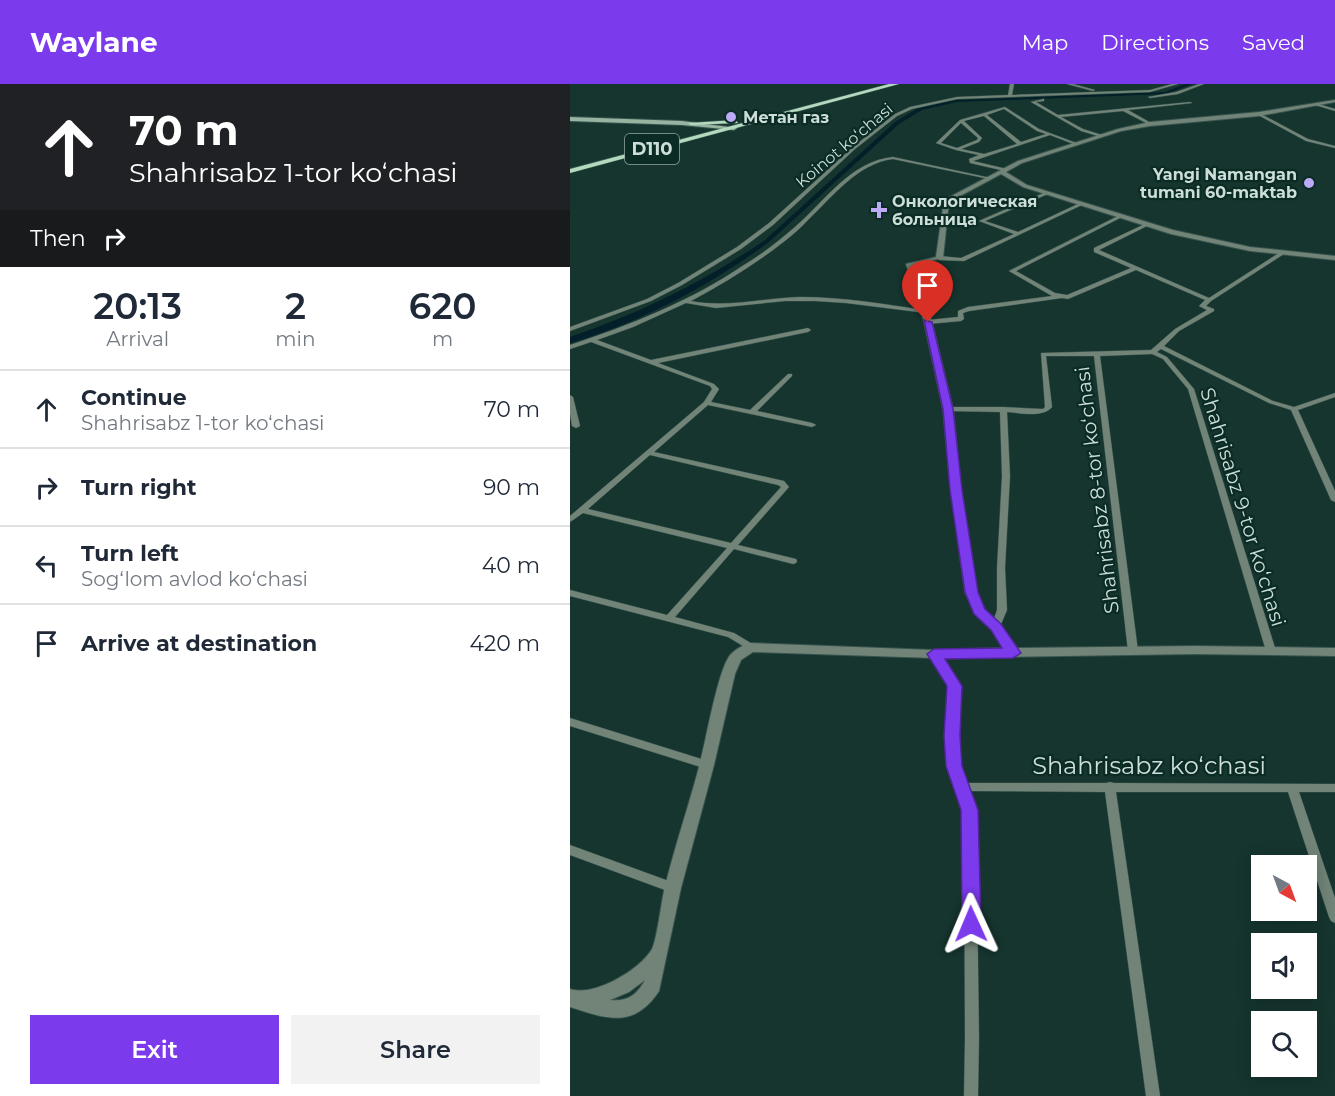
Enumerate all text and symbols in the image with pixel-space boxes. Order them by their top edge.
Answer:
text: Waylane [30,25,158,59]
text: Map [1022,30,1068,55]
text: Directions [1101,30,1209,55]
text: Saved [1242,30,1305,55]
street label: Koinot koʻchasi [792,99,897,192]
text: 70 m [129,104,239,156]
icon: ahead [30,108,108,186]
place label: Метан газ [743,108,829,127]
marker: Метан газ [724,110,738,124]
road number: D110 [625,134,679,164]
text: Shahrisabz 1-tor koʻchasi [129,156,458,189]
place label: Yangi Namangan tumani 60-maktab [1140,165,1297,202]
marker: Yangi Namangan tumani 60-maktab [1302,176,1316,190]
place label: Онкологическая больница [892,192,1037,229]
marker: Онкологическая больница [870,201,888,219]
icon: right [98,222,131,255]
text: Then [30,225,86,252]
pin [902,260,953,322]
icon: arrive [911,269,944,302]
text: 20:13 [93,284,182,328]
text: 2 [285,284,306,328]
text: 620 [409,284,477,328]
text: Arrival [106,327,169,351]
text: min [275,327,315,351]
text: m [432,327,453,351]
street label: Shahrisabz 8-tor koʻchasi [1070,365,1124,615]
text: Continue [81,384,187,411]
street label: Shahrisabz 9-tor koʻchasi [1195,385,1291,629]
icon: ahead [30,393,63,426]
text: 70 m [484,396,540,423]
text: Shahrisabz 1-tor koʻchasi [81,411,324,435]
icon: right [30,471,63,504]
text: Turn right [81,474,196,501]
text: 90 m [483,474,540,501]
text: Turn left [81,540,179,567]
icon: left [30,549,63,582]
text: 40 m [482,552,540,579]
text: Sogʻlom avlod koʻchasi [81,567,308,591]
icon: arrive [30,627,63,660]
text: Arrive at destination [81,630,317,657]
text: 420 m [469,630,540,657]
street label: Shahrisabz koʻchasi [1032,751,1266,780]
north arrow [1251,855,1317,921]
map controls [1251,855,1317,1077]
position arrow [939,892,1003,956]
button: sound [1251,933,1317,999]
button: search [1251,1011,1317,1077]
button: Exit [30,1015,279,1084]
button: Share [291,1015,540,1084]

